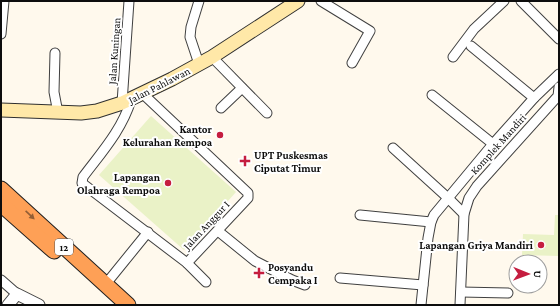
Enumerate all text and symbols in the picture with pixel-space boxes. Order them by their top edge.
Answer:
street label: Jalan Kuningan [106,17,123,86]
street label: Jalan Pahlawan [125,64,192,107]
street label: Komplek Mandiri [468,111,529,177]
place label: Kantor Kelurahan Rempoa [123,123,213,148]
marker: Kantor Kelurahan Rempoa [215,130,225,140]
place label: UPT Puskesmas Ciputat Timur [254,149,328,174]
marker: UPT Puskesmas Ciputat Timur [239,155,251,167]
place label: Lapangan Olahraga Rempoa [77,171,161,196]
marker: Lapangan Olahraga Rempoa [163,178,173,188]
street label: Jalan Anggur I [180,198,232,253]
one-way arrow [25,210,34,219]
road number: 12 [55,239,73,255]
place label: Lapangan Griya Mandiri [419,239,534,251]
marker: Lapangan Griya Mandiri [536,240,546,250]
north arrow [508,254,548,294]
place label: Posyandu Cempaka I [268,261,318,286]
marker: Posyandu Cempaka I [253,267,265,279]
text: U [532,270,544,279]

